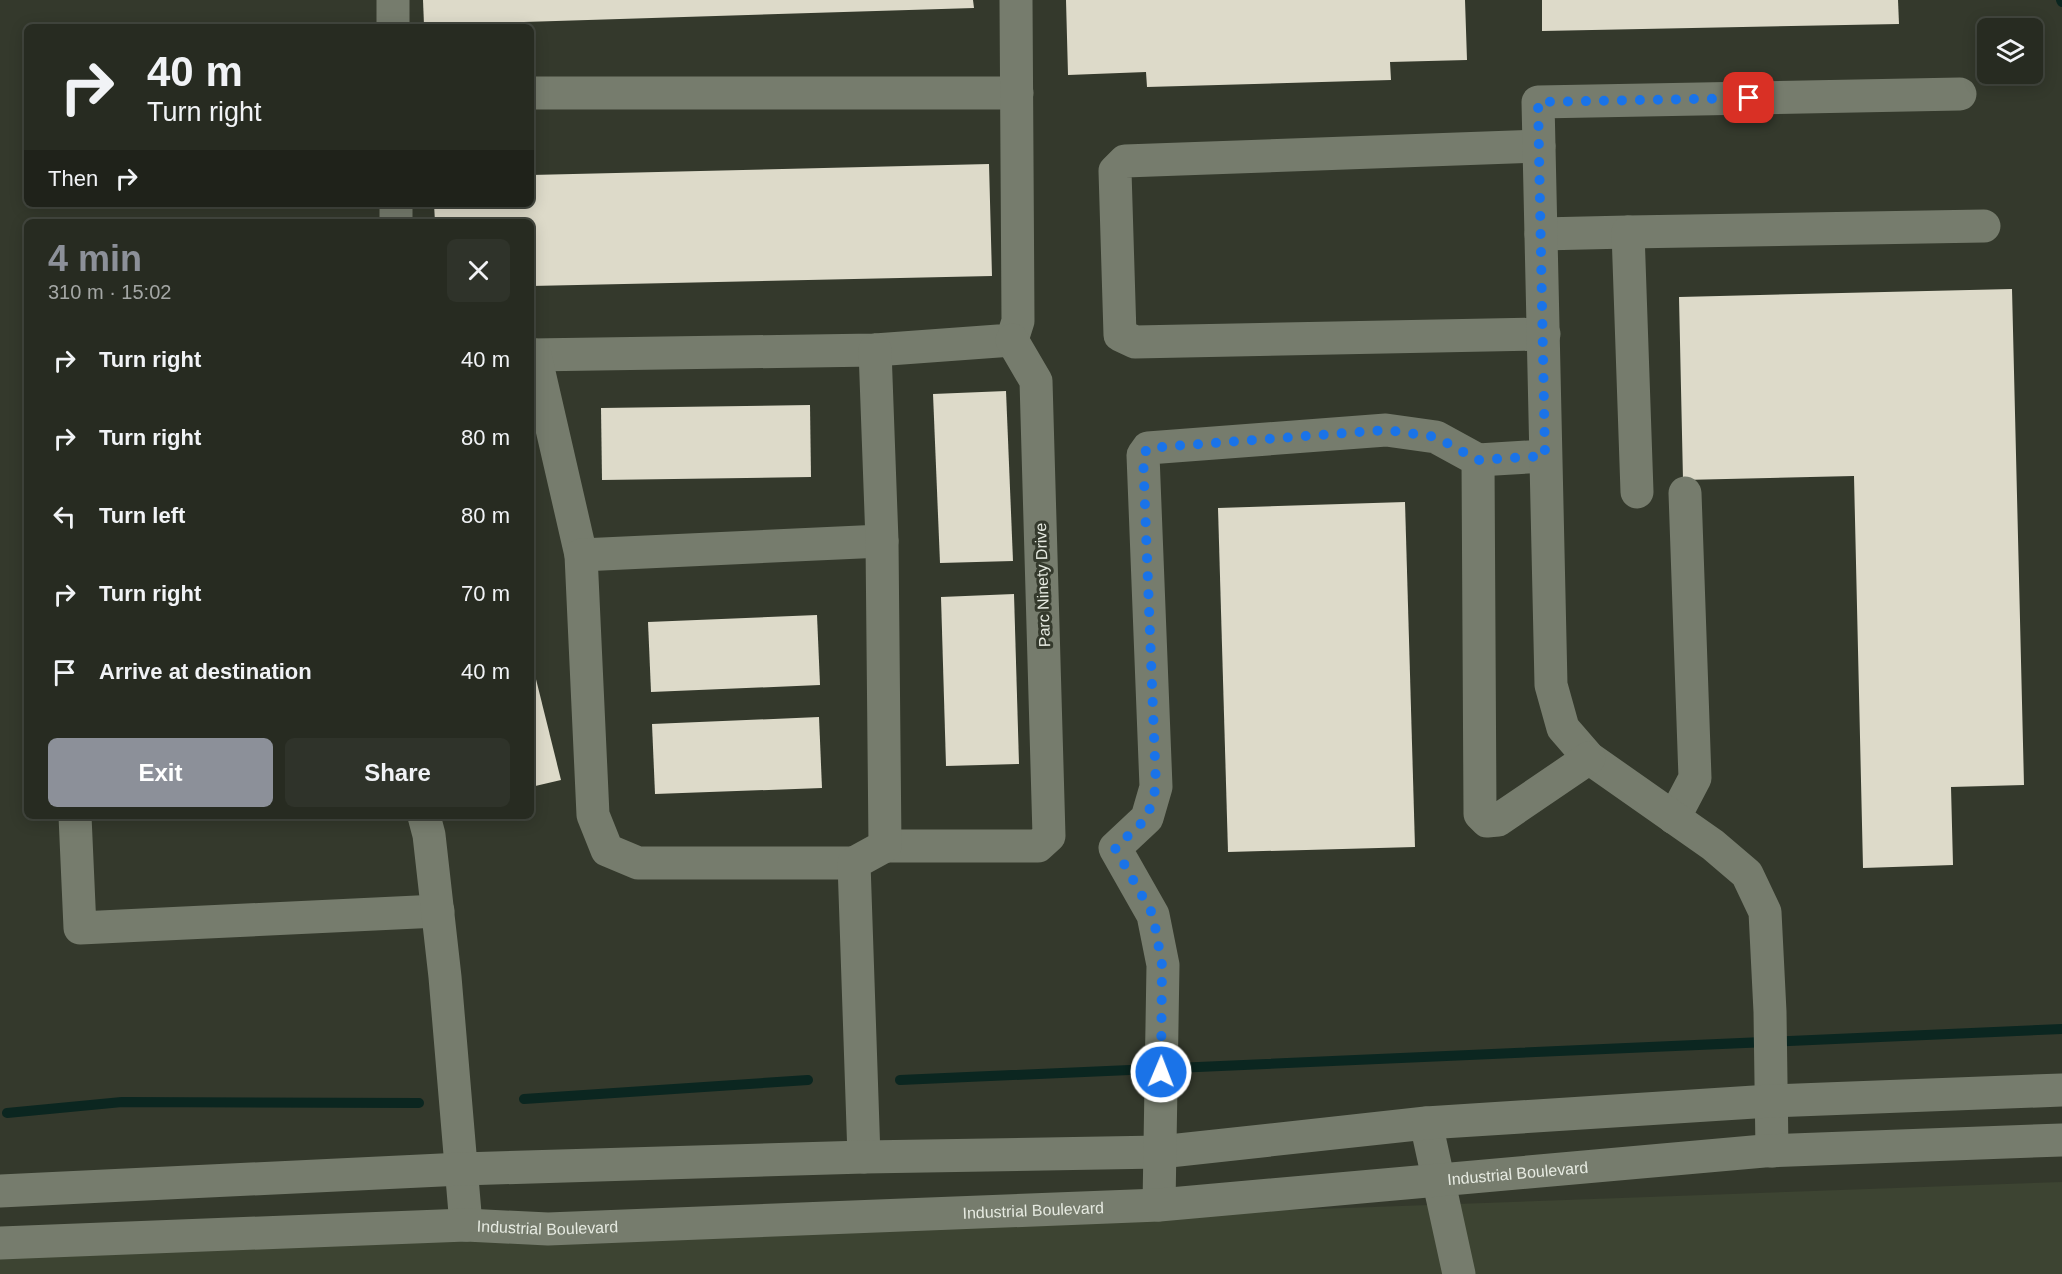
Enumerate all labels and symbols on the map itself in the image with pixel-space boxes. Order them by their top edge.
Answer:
pin [1723,72,1774,123]
street label: Parc Ninety Drive [1032,522,1053,647]
position arrow [1129,1040,1193,1104]
street label: Industrial Boulevard [1446,1159,1589,1188]
street label: Industrial Boulevard [962,1199,1104,1222]
street label: Industrial Boulevard [476,1218,619,1238]

